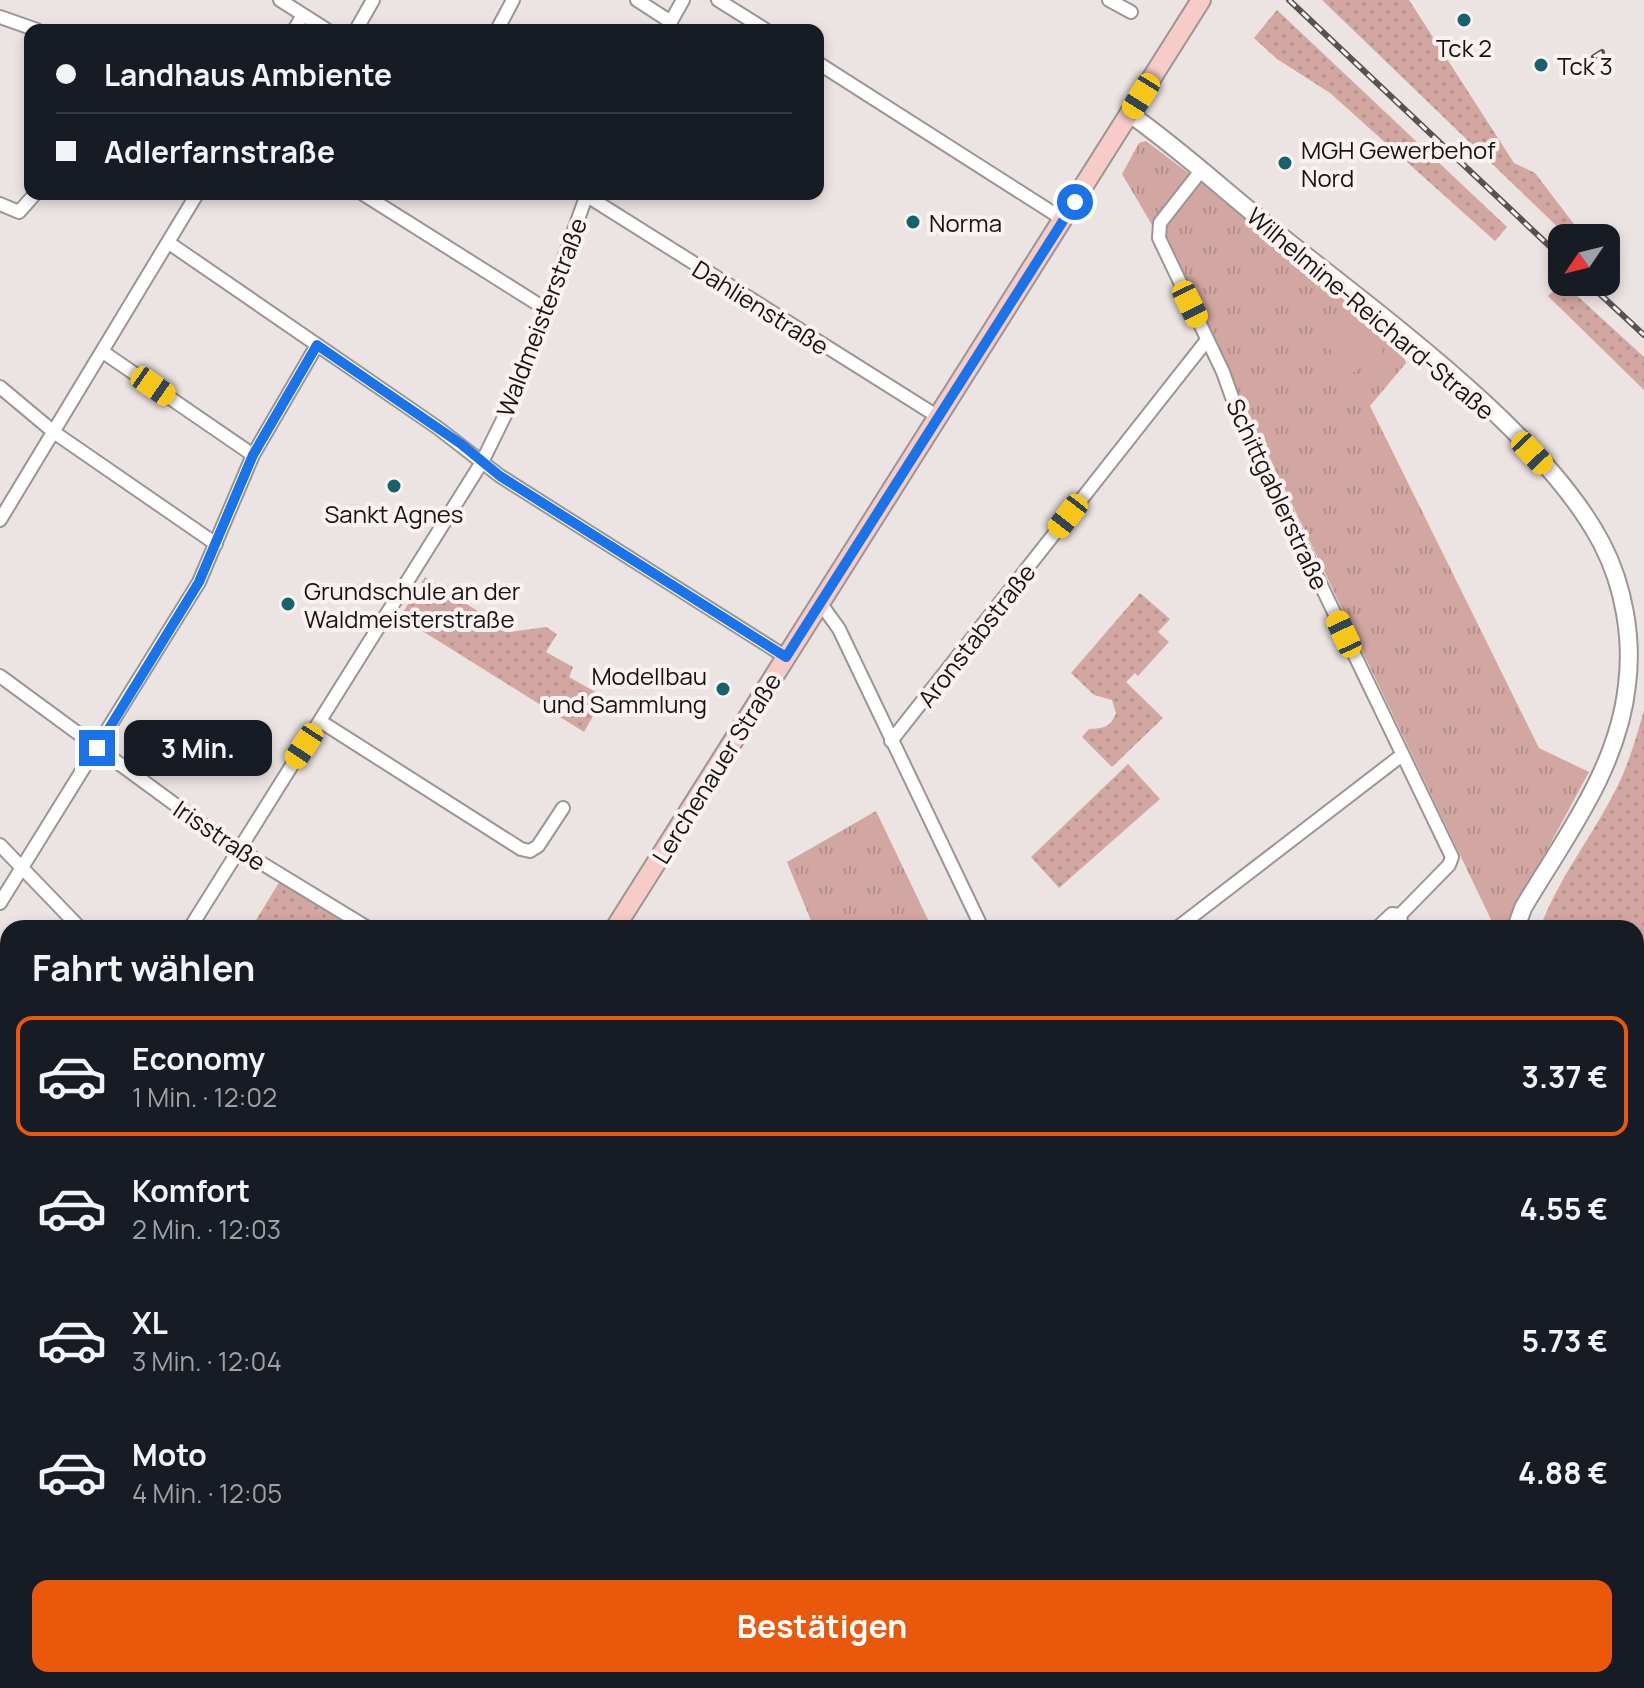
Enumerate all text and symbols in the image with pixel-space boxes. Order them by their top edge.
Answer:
marker: Tck 2 [1455,11,1473,29]
place label: Tck 2 [1436,31,1492,64]
place label: Tck 3 [1557,49,1613,82]
text: Landhaus Ambiente [104,54,392,95]
marker: Tck 3 [1532,56,1550,74]
car [1118,69,1164,123]
text: Adlerfarnstraße [104,131,335,172]
place label: MGH Gewerbehof Nord [1301,133,1496,194]
marker: MGH Gewerbehof Nord [1276,154,1294,172]
route start [1057,184,1093,220]
street label: Wilhelmine-Reichard-Straße [1240,199,1502,427]
place label: Norma [929,206,1002,239]
street label: Waldmeisterstraße [488,213,594,421]
marker: Norma [904,213,922,231]
north arrow [1548,224,1620,296]
map controls [1548,224,1620,296]
street label: Dahlienstraße [687,252,835,362]
car [1169,277,1211,331]
car [126,362,180,410]
street label: Schittgablerstraße [1219,393,1337,595]
car [1507,427,1557,479]
marker: Sankt Agnes [385,477,403,495]
car [1044,490,1092,542]
place label: Sankt Agnes [325,497,463,530]
street label: Aronstabstraße [909,556,1043,714]
place label: Grundschule an der Waldmeisterstraße [304,574,521,635]
marker: Grundschule an der Waldmeisterstraße [279,595,297,613]
car [1323,607,1365,661]
place label: Modellbau und Sammlung [542,659,707,720]
street label: Lerchenauer Straße [644,666,788,870]
marker: Modellbau und Sammlung [714,680,732,698]
car [281,719,327,773]
callout: 3 Min. [125,720,273,776]
route end [79,730,115,766]
text: 3 Min. [161,730,235,766]
street label: Irisstraße [167,792,273,878]
text: Fahrt wählen [32,943,255,992]
text: Economy [132,1038,265,1079]
icon: car [36,1040,108,1112]
text: 3.37 € [1522,1056,1608,1097]
text: 1 Min. · 12:02 [132,1079,277,1115]
text: Komfort [132,1170,250,1211]
icon: car [36,1172,108,1244]
text: 4.55 € [1520,1188,1608,1229]
text: 2 Min. · 12:03 [132,1211,281,1247]
text: XL [132,1302,168,1343]
icon: car [36,1304,108,1376]
text: 5.73 € [1521,1320,1608,1361]
text: 3 Min. · 12:04 [132,1343,282,1379]
text: Moto [132,1434,207,1475]
icon: car [36,1436,108,1508]
text: 4.88 € [1518,1452,1608,1493]
text: 4 Min. · 12:05 [132,1475,282,1511]
button: Bestätigen [32,1580,1612,1672]

